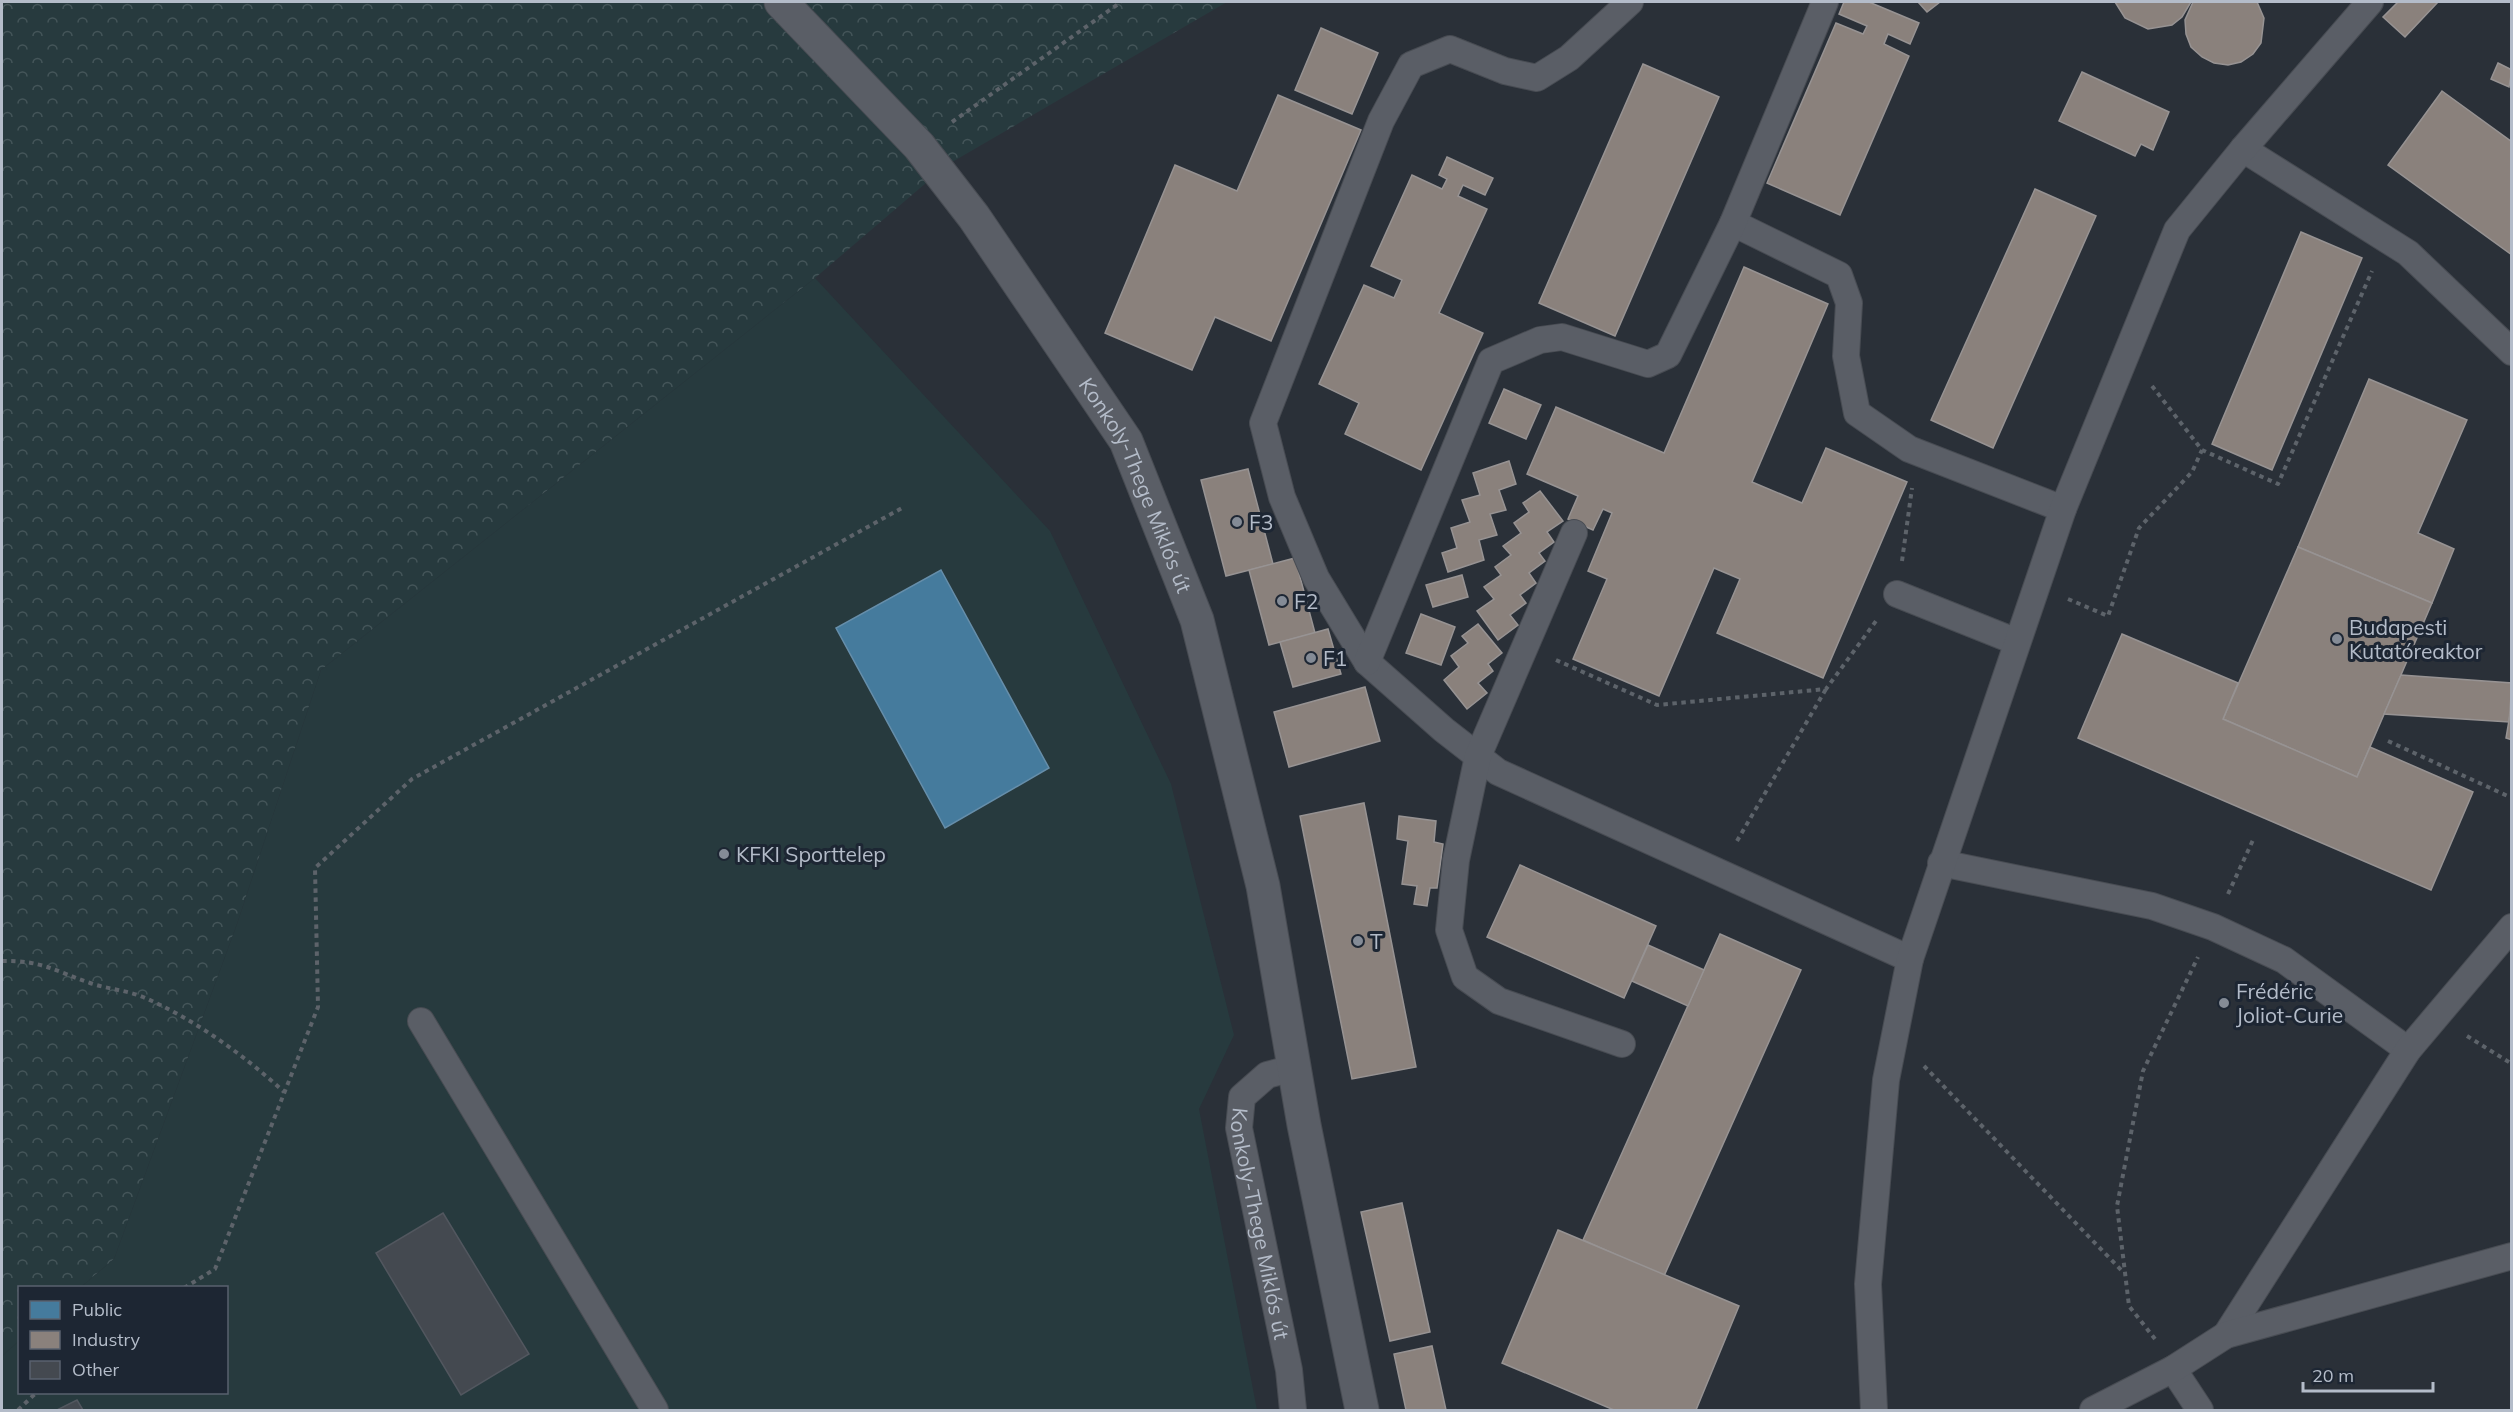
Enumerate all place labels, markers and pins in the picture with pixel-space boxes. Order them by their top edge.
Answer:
place label: F3 [1249,509,1273,535]
marker: F3 [1230,515,1244,529]
place label: F2 [1294,588,1318,614]
marker: F2 [1275,594,1289,608]
place label: Budapesti Kutatóreaktor [2349,614,2483,664]
marker: Budapesti Kutatóreaktor [2330,632,2344,646]
place label: F1 [1323,645,1347,671]
marker: F1 [1304,651,1318,665]
place label: KFKI Sporttelep [736,841,886,867]
marker: KFKI Sporttelep [717,847,731,861]
place label: T [1370,928,1383,954]
marker: T [1351,934,1365,948]
place label: Frédéric Joliot-Curie [2236,978,2343,1028]
marker: Frédéric Joliot-Curie [2217,996,2231,1010]

